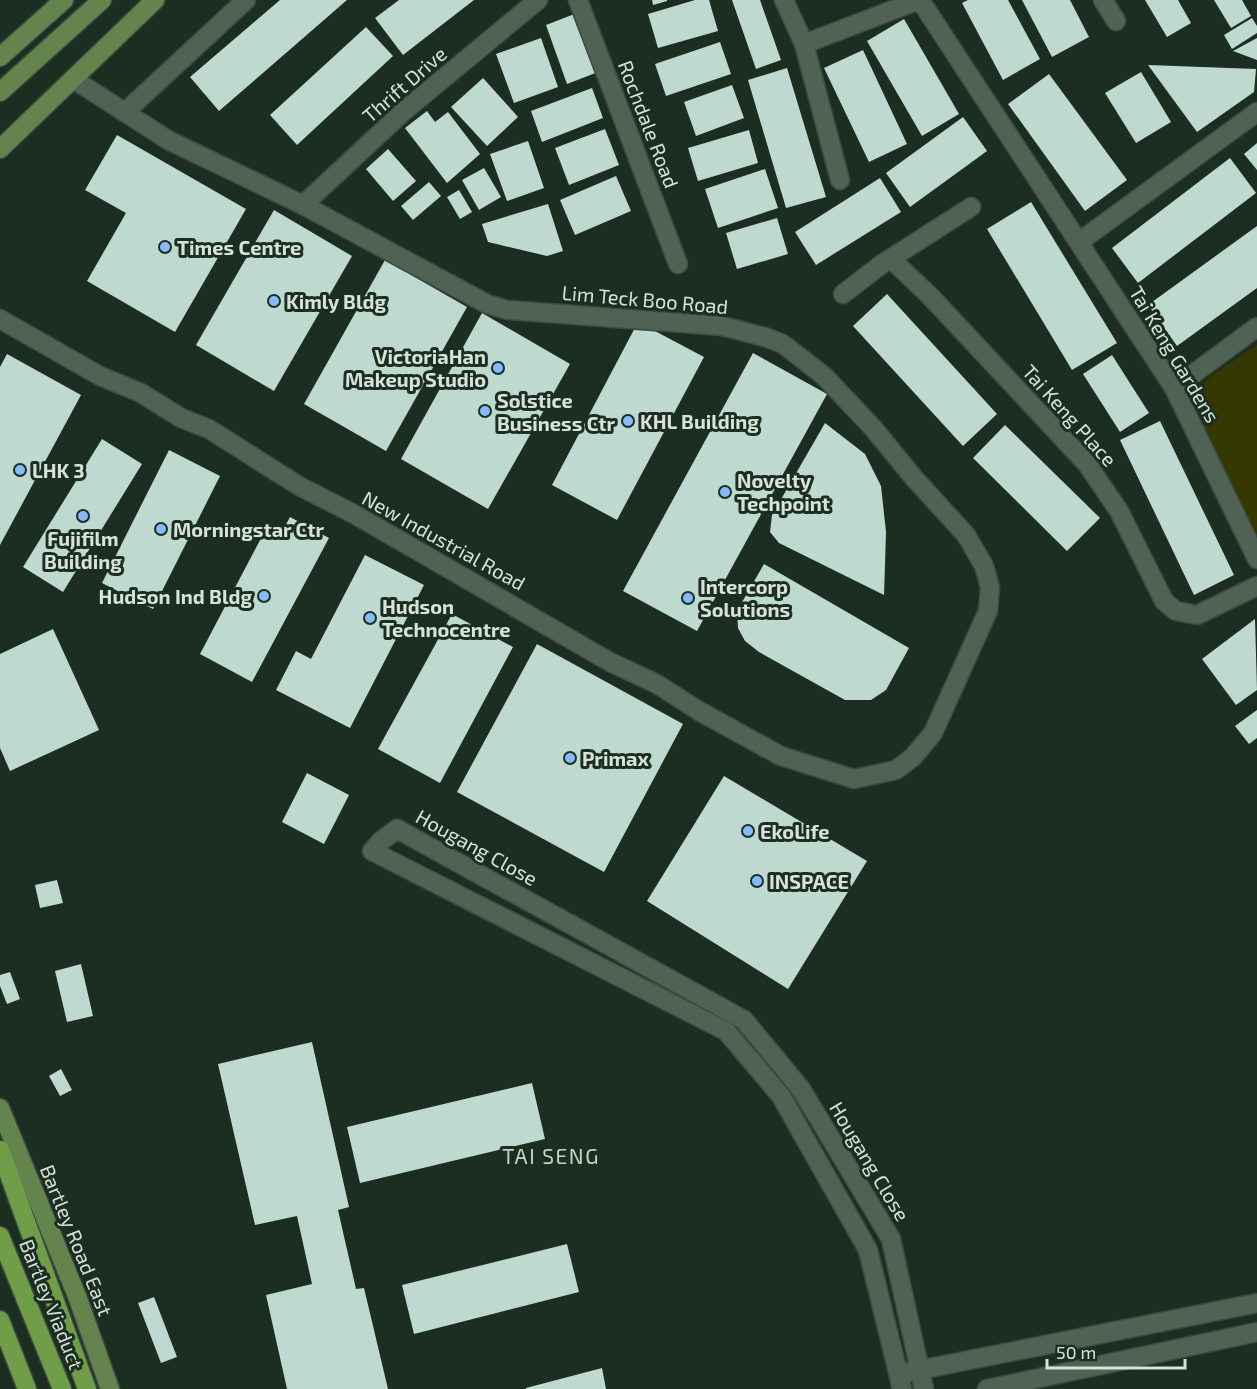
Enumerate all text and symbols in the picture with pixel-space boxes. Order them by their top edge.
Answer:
street label: Thrift Drive [357,41,451,127]
street label: Rochdale Road [614,57,684,191]
place label: Times Centre [177,235,301,259]
marker: Times Centre [158,240,172,254]
street label: Lim Teck Boo Road [561,280,729,318]
street label: Tai Keng Gardens [1125,281,1225,427]
place label: Kimly Bldg [286,289,386,314]
marker: Kimly Bldg [267,294,281,308]
place label: VictoriaHan Makeup Studio [345,344,486,391]
street label: Tai Keng Place [1018,359,1122,471]
marker: VictoriaHan Makeup Studio [491,361,505,375]
place label: Solstice Business Ctr [497,388,616,435]
marker: Solstice Business Ctr [478,404,492,418]
place label: KHL Building [640,409,759,433]
marker: KHL Building [621,414,635,428]
place label: LHK 3 [32,458,85,482]
marker: LHK 3 [13,463,27,477]
place label: Novelty Techpoint [737,468,830,515]
street label: New Industrial Road [358,485,530,595]
marker: Novelty Techpoint [718,485,732,499]
marker: Fujifilm Building [76,509,90,523]
place label: Morningstar Ctr [173,517,324,541]
marker: Morningstar Ctr [154,522,168,536]
place label: Fujifilm Building [44,526,122,573]
place label: Intercorp Solutions [700,574,790,621]
place label: Hudson Ind Bldg [99,584,252,608]
marker: Hudson Ind Bldg [257,589,271,603]
marker: Intercorp Solutions [681,591,695,605]
place label: Hudson Technocentre [382,594,511,641]
marker: Hudson Technocentre [363,611,377,625]
place label: Primax [582,746,649,770]
marker: Primax [563,751,577,765]
street label: Hougang Close [412,804,542,890]
place label: EkoLife [760,819,830,843]
marker: EkoLife [741,824,755,838]
place label: INSPACE [769,869,849,893]
marker: INSPACE [750,874,764,888]
street label: Hougang Close [825,1097,915,1225]
district label: TAI SENG [502,1143,600,1168]
street label: Bartley Road East [36,1161,118,1319]
street label: Bartley Viaduct [15,1235,89,1373]
scale bar [1047,1332,1185,1370]
text: 50 m [1056,1341,1096,1363]

